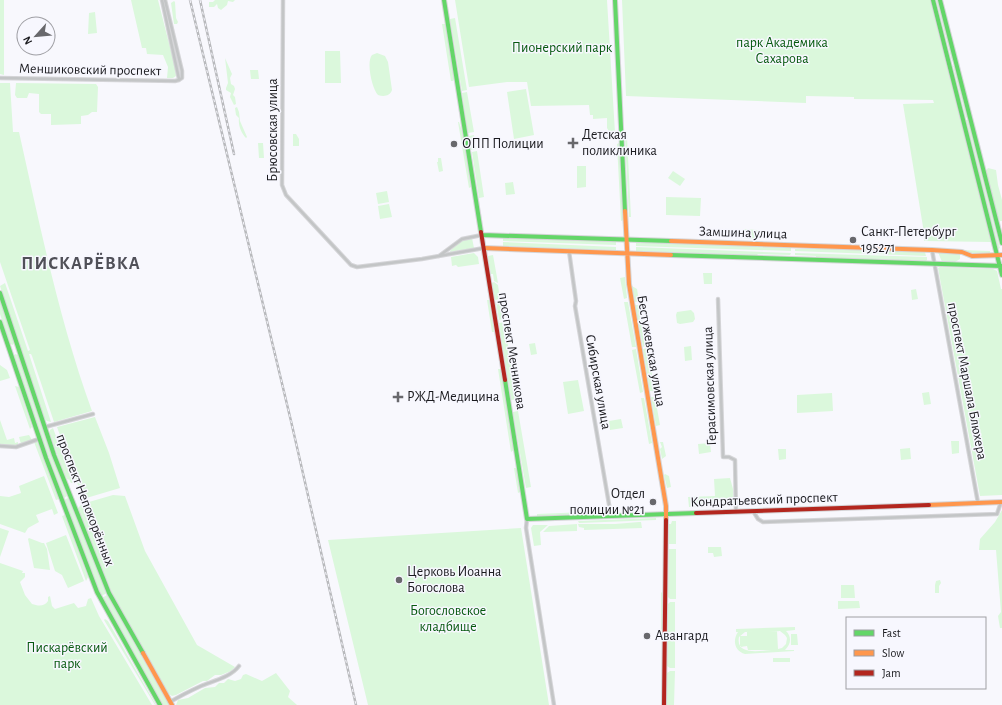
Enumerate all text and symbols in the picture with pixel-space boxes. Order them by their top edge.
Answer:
north arrow [16,16,56,56]
text: N [21,34,34,46]
park label: парк Академика Сахарова [736,36,829,66]
park label: Пионерский парк [512,41,613,55]
street label: Меншиковский проспект [19,62,162,78]
street label: Брюсовская улица [266,78,280,182]
place label: Детская поликлиника [582,128,657,158]
place label: ОПП Полиции [462,137,544,151]
marker: Детская поликлиника [567,137,579,149]
marker: ОПП Полиции [449,139,459,149]
street label: Замшина улица [699,224,788,242]
place label: Санкт-Петербург 195271 [861,225,956,255]
marker: Санкт-Петербург 195271 [848,235,858,245]
district label: ПИСКАРЁВКА [21,252,141,273]
street label: проспект Мечникова [496,291,528,411]
street label: Бестужевская улица [634,294,668,408]
street label: проспект Маршала Блюхера [945,301,989,461]
street label: Герасимовская улица [701,326,719,446]
street label: Сибирская улица [583,333,613,431]
place label: РЖД-Медицина [407,390,500,404]
marker: РЖД-Медицина [392,391,404,403]
street label: проспект Непокорённых [53,432,117,568]
place label: Отдел полиции №21 [570,487,645,517]
street label: Кондратьевский проспект [690,490,839,510]
marker: Отдел полиции №21 [648,497,658,507]
place label: Церковь Иоанна Богослова [407,565,502,595]
marker: Церковь Иоанна Богослова [394,575,404,585]
park label: Богословское кладбище [410,604,486,634]
legend [846,617,986,689]
text: Fast [882,627,901,639]
place label: Авангард [655,629,708,643]
marker: Авангард [642,631,652,641]
park label: Пискарёвский парк [26,641,108,671]
text: Slow [882,647,904,659]
text: Jam [882,667,901,679]

